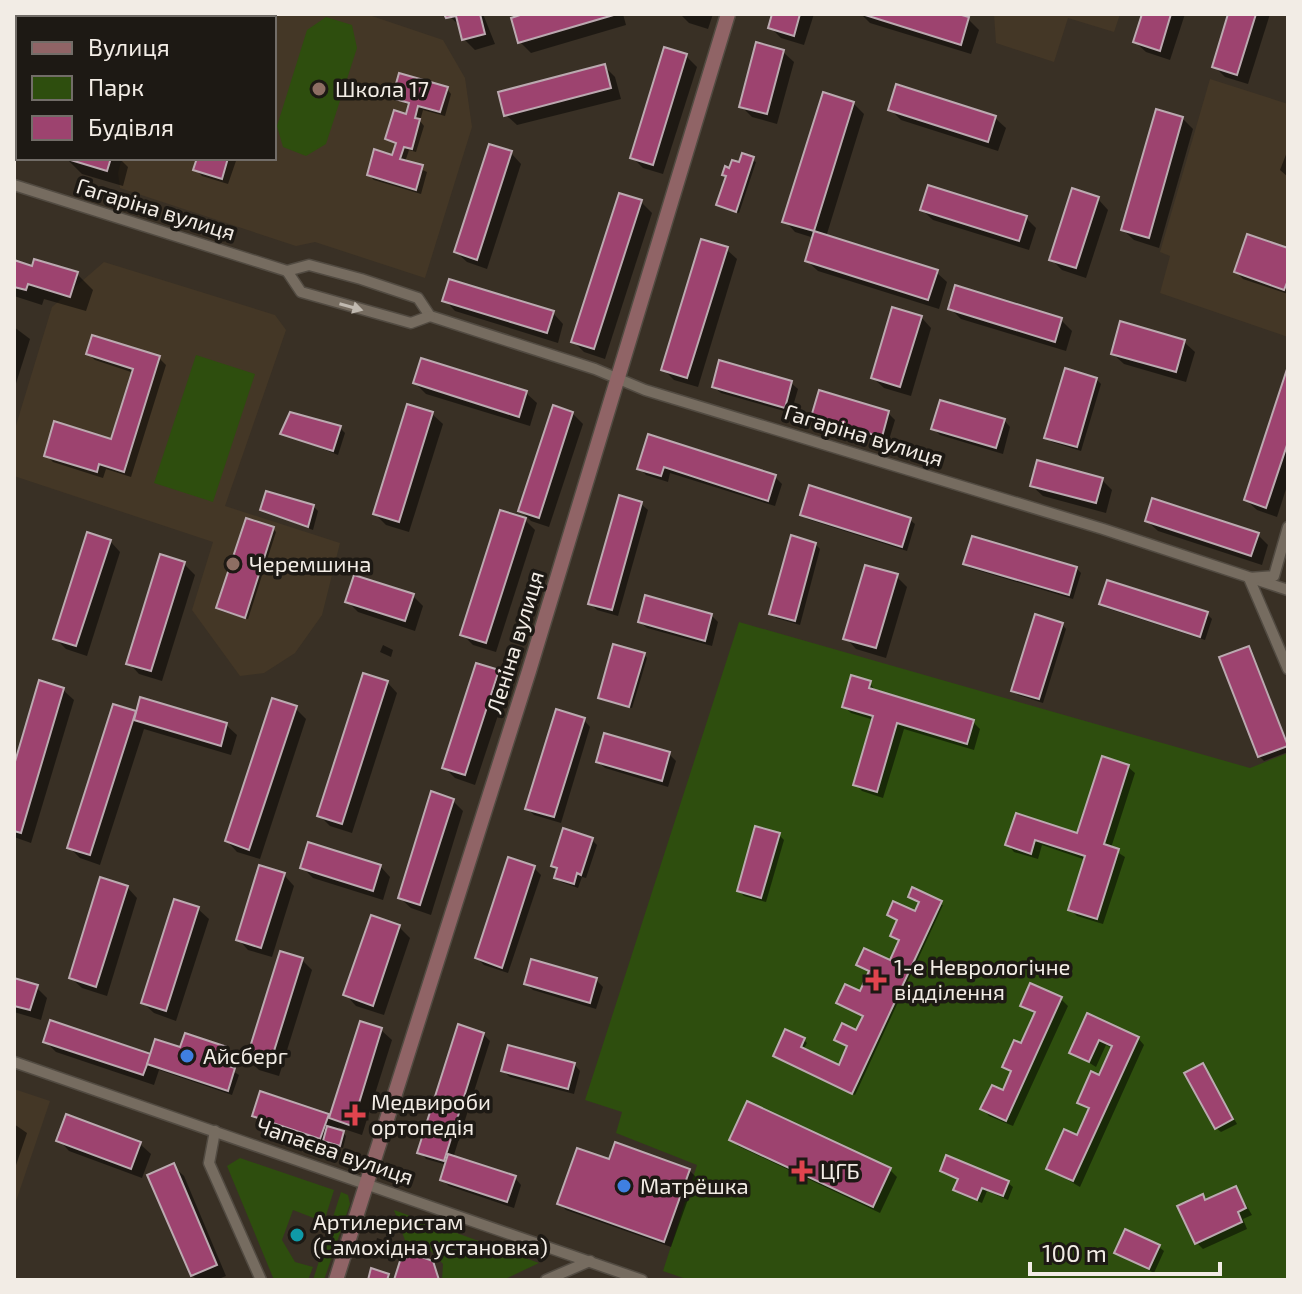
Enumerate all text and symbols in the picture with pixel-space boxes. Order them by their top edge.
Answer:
legend [16,16,276,160]
text: Вулиця [88,32,170,62]
text: Парк [88,72,144,101]
place label: Школа 17 [335,75,429,101]
marker: Школа 17 [310,80,328,98]
text: Будівля [88,112,174,142]
street label: Гагаріна вулиця [73,172,239,246]
one-way arrow [339,301,364,313]
street label: Гагаріна вулиця [781,398,947,472]
place label: Черемшина [249,550,371,576]
marker: Черемшина [224,555,242,573]
street label: Леніна вулиця [480,567,549,716]
place label: 1-е Неврологічне відділення [894,953,1070,1004]
marker: 1-е Неврологічне відділення [865,969,887,991]
place label: Айсберг [203,1042,288,1068]
marker: Айсберг [178,1047,196,1065]
place label: Медвироби ортопедія [371,1088,491,1139]
marker: Медвироби ортопедія [346,1106,364,1124]
street label: Чапаєва вулиця [253,1111,417,1190]
place label: ЦГБ [820,1157,860,1183]
marker: ЦГБ [791,1160,813,1182]
place label: Матрёшка [640,1172,749,1198]
marker: Матрёшка [615,1177,633,1195]
place label: Артилеристам (Самохідна установка) [313,1208,548,1260]
marker: Артилеристам (Самохідна установка) [288,1226,306,1244]
scale bar [1030,1226,1220,1276]
text: 100 m [1042,1238,1107,1267]

